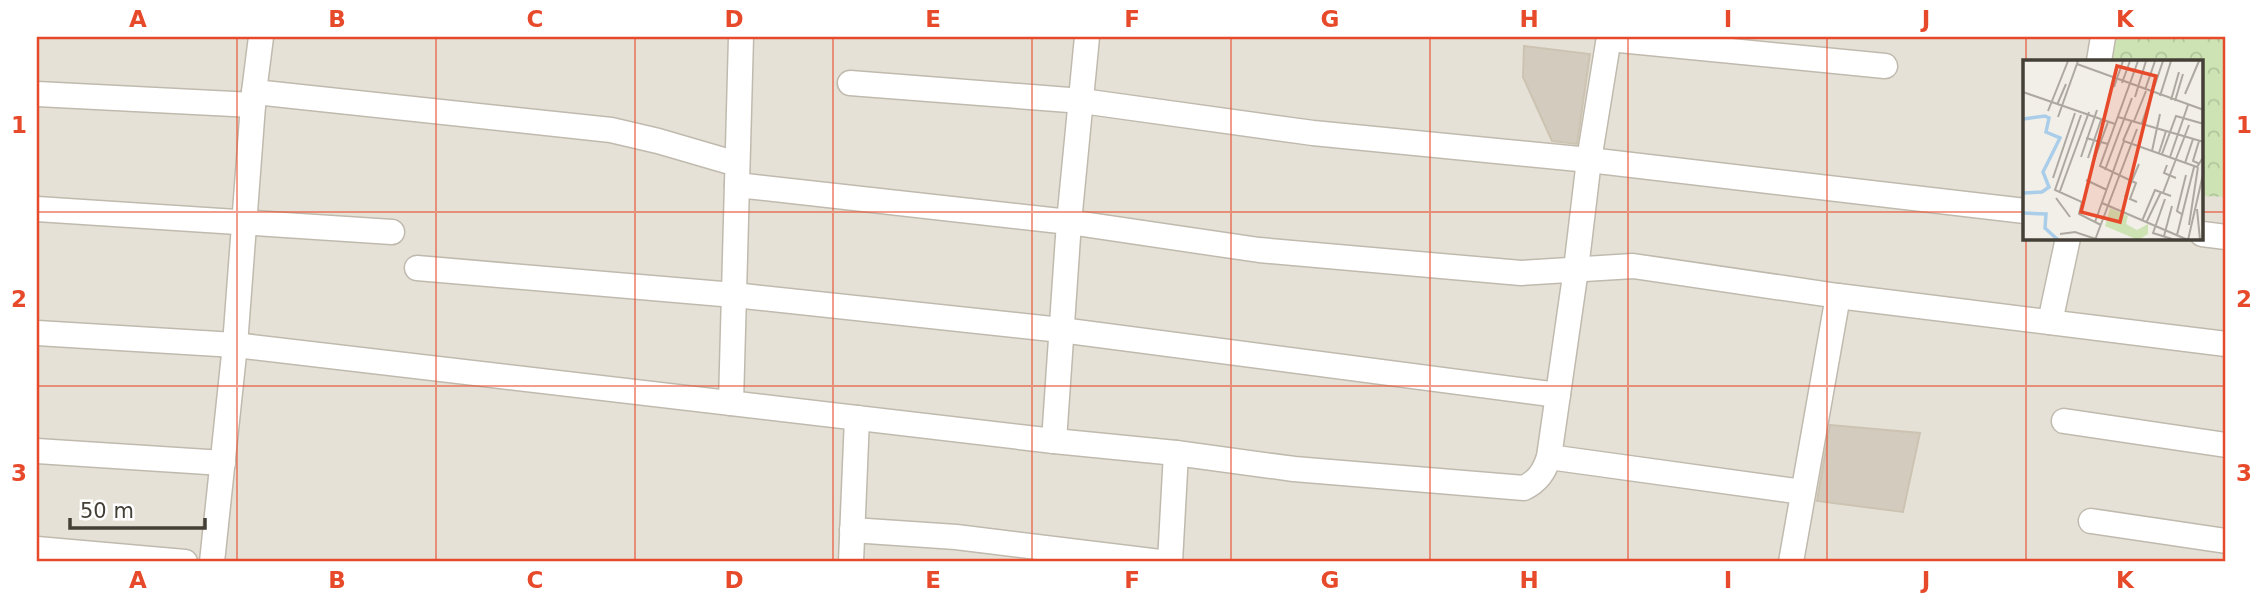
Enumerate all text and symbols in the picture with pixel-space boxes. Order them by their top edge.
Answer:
text: A [129,6,147,32]
text: B [328,6,346,32]
text: C [527,6,543,32]
text: D [724,6,744,32]
text: E [925,6,941,32]
text: F [1124,6,1140,32]
text: G [1321,6,1339,32]
text: H [1519,6,1539,32]
text: I [1724,6,1732,32]
text: J [1920,6,1930,32]
text: K [2116,6,2135,32]
inset map [2023,60,2204,240]
text: 1 [11,112,27,138]
text: 1 [2236,112,2252,138]
text: 2 [11,286,27,312]
text: 2 [2236,286,2252,312]
text: 3 [11,460,27,486]
text: 3 [2236,460,2252,486]
scale bar [70,487,205,531]
text: 50 m [80,499,134,523]
text: A [129,567,147,593]
text: B [328,567,346,593]
text: C [527,567,543,593]
text: D [724,567,744,593]
text: E [925,567,941,593]
text: F [1124,567,1140,593]
text: G [1321,567,1339,593]
text: H [1519,567,1539,593]
text: I [1724,567,1732,593]
text: J [1920,567,1930,593]
text: K [2116,567,2135,593]

